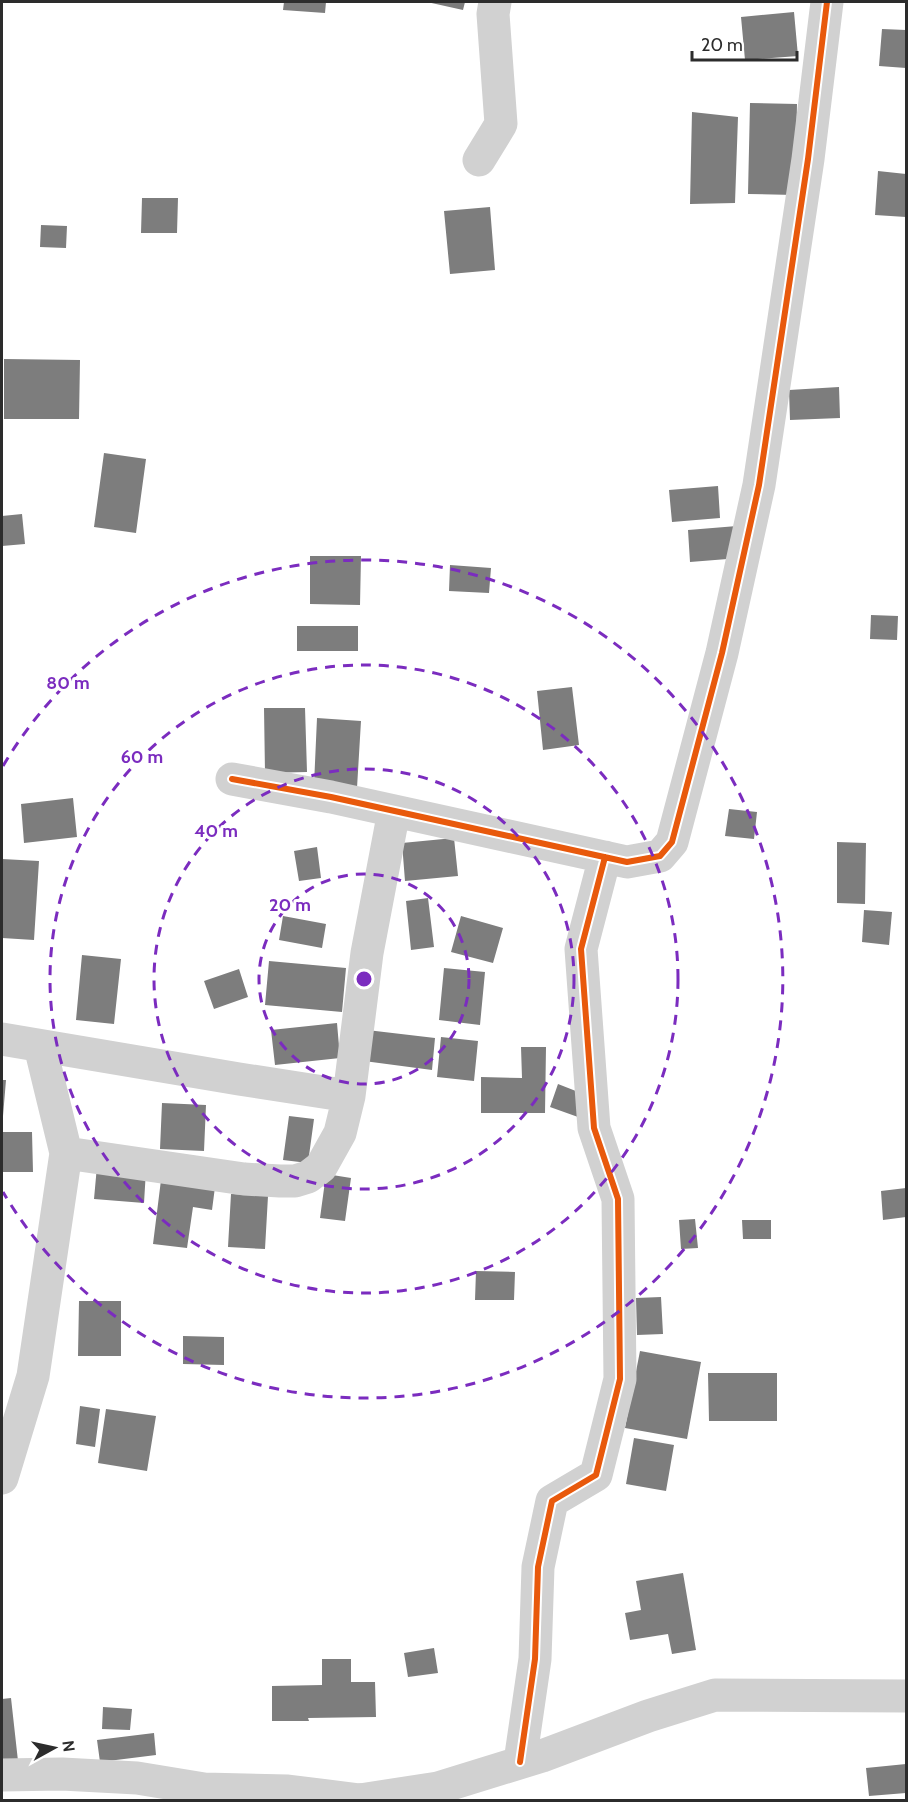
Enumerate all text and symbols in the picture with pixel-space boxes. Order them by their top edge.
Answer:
scale bar [692,24,797,62]
text: 20 m [701,34,743,56]
text: 80 m [46,672,90,694]
text: 60 m [121,746,163,768]
text: 40 m [194,820,238,842]
text: 20 m [269,894,311,916]
centre of rings [354,969,374,989]
north arrow [24,1718,84,1778]
text: N [58,1739,79,1753]

